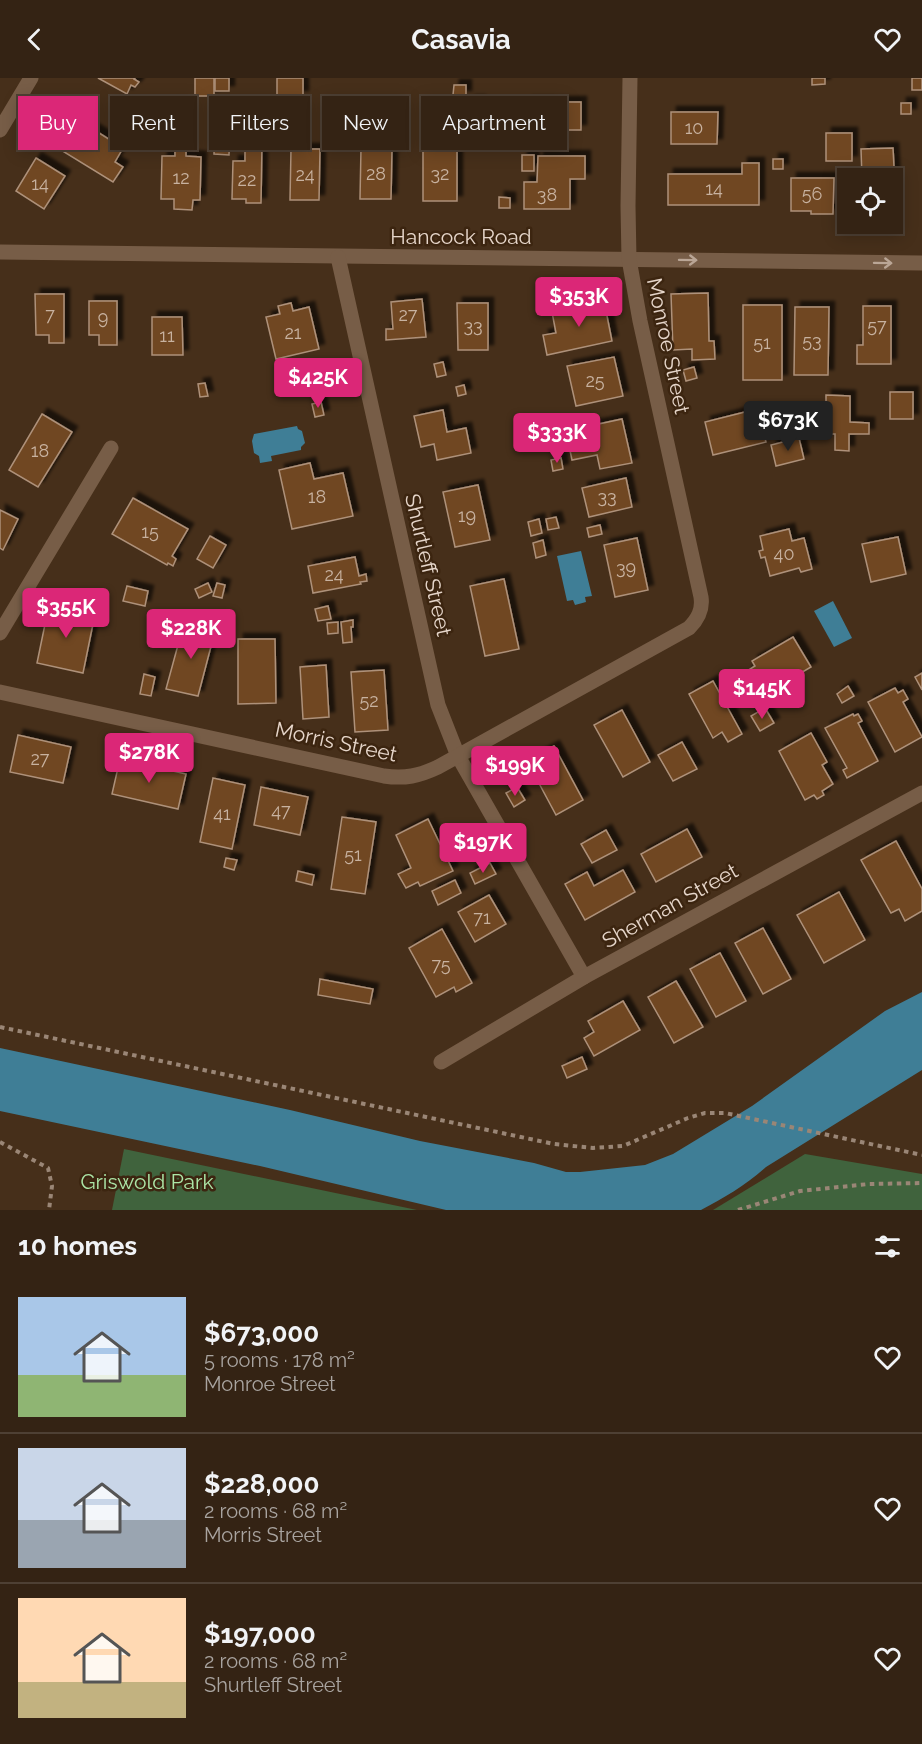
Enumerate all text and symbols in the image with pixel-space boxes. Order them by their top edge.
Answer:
icon: back [18,23,51,56]
icon: heart [871,23,904,56]
text: Casavia [411,24,511,55]
chip: Buy [18,96,98,150]
chip: Rent [110,96,197,150]
chip: Filters [209,96,310,150]
chip: New [322,96,409,150]
chip: Apartment [421,96,567,150]
house number: 10 [685,117,703,138]
house number: 28 [366,163,386,184]
house number: 32 [431,163,450,184]
house number: 24 [295,164,315,185]
house number: 12 [172,167,190,188]
map controls [837,168,903,234]
button: locate [837,168,903,234]
house number: 22 [238,169,256,190]
house number: 14 [31,173,49,194]
house number: 14 [705,178,723,199]
house number: 56 [802,183,822,204]
house number: 38 [537,184,557,205]
street label: Hancock Road [390,224,532,249]
one-way arrow [677,254,697,266]
one-way arrow [872,257,892,268]
street label: Monroe Street [642,276,695,416]
pin: $353K [537,277,621,328]
text: $353K [549,284,609,308]
house number: 7 [45,304,55,325]
house number: 27 [398,304,418,325]
house number: 9 [98,307,108,328]
house number: 33 [463,315,483,336]
house number: 57 [867,315,887,336]
house number: 21 [284,322,302,343]
house number: 11 [159,325,175,346]
house number: 53 [802,330,822,351]
house number: 51 [753,332,771,353]
pin: $425K [276,358,360,409]
text: $425K [288,365,348,389]
house number: 25 [585,370,605,391]
pin: $673K [746,401,830,452]
text: $673K [758,408,818,432]
pin: $333K [515,413,599,464]
text: $333K [527,420,587,444]
house number: 18 [31,440,49,461]
house number: 18 [308,486,326,507]
house number: 33 [597,486,617,507]
street label: Shurtleff Street [400,491,457,638]
house number: 19 [458,505,476,526]
house number: 15 [141,521,159,542]
house number: 40 [774,543,794,564]
house number: 39 [616,557,636,578]
house number: 24 [324,564,344,585]
pin: $355K [24,588,108,639]
text: $355K [36,595,96,619]
pin: $228K [149,609,233,660]
text: $228K [161,616,221,640]
pin: $145K [720,669,804,720]
text: $145K [733,676,791,700]
house number: 52 [359,690,379,711]
street label: Morris Street [273,716,399,767]
pin: $278K [107,733,191,784]
text: $278K [119,740,179,764]
pin: $199K [473,746,557,797]
house number: 27 [30,748,50,769]
text: $199K [485,753,545,777]
house number: 47 [271,800,291,821]
house number: 41 [213,803,231,824]
pin: $197K [441,823,525,874]
text: $197K [454,830,512,854]
house number: 51 [344,844,362,865]
street label: Sherman Street [598,858,742,953]
house number: 71 [473,907,491,928]
house number: 75 [431,954,451,975]
park label: Griswold Park [80,1169,214,1194]
icon: filters [871,1230,904,1263]
text: 10 homes [18,1231,137,1261]
text: $673,000 [204,1318,319,1348]
icon: home [66,1321,138,1393]
icon: heart [871,1341,904,1374]
text: 5 rooms · 178 m² [204,1348,355,1372]
text: Monroe Street [204,1372,336,1396]
text: $228,000 [204,1469,319,1499]
icon: home [66,1472,138,1544]
icon: heart [871,1492,904,1525]
text: 2 rooms · 68 m² [204,1499,347,1523]
text: Morris Street [204,1523,322,1547]
text: $197,000 [204,1619,316,1649]
icon: home [66,1622,138,1694]
icon: heart [871,1642,904,1675]
text: 2 rooms · 68 m² [204,1649,347,1673]
text: Shurtleff Street [204,1673,342,1697]

